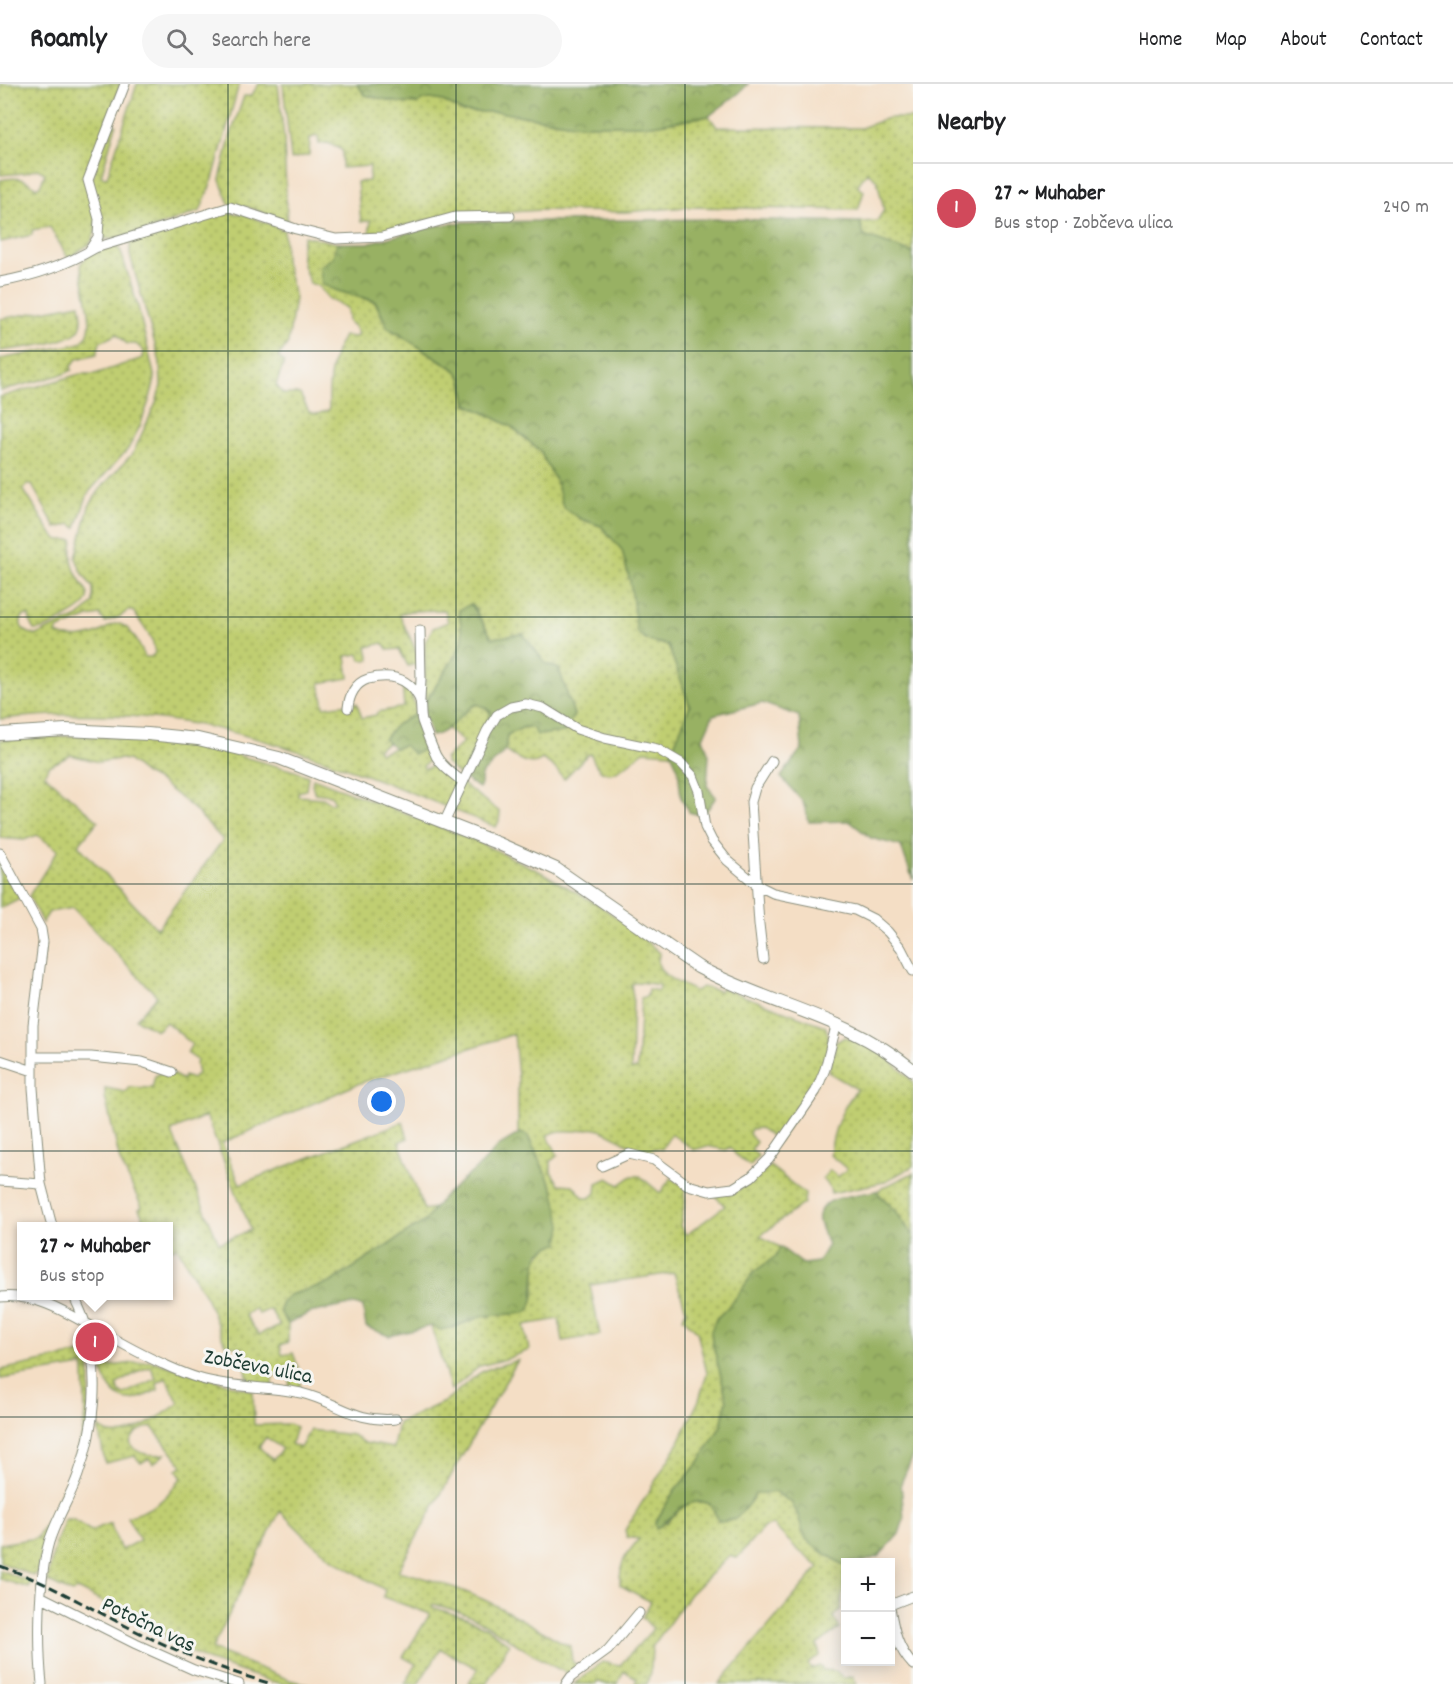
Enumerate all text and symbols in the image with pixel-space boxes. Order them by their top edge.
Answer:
search box [142,14,562,68]
text: Roamly [30,21,106,61]
icon: search [163,25,196,58]
text: Search here [211,26,311,57]
text: Home [1138,26,1182,56]
text: Map [1215,26,1247,56]
text: About [1280,26,1327,56]
text: Contact [1360,26,1423,56]
text: Nearby [937,105,1005,142]
text: 27 ~ Muhaber [994,179,1105,210]
text: 1 [954,194,959,222]
text: 240 m [1383,194,1429,222]
text: Bus stop · Zobčeva ulica [994,210,1173,238]
your location [367,1087,396,1116]
popup [17,1222,173,1300]
text: 27 ~ Muhaber [40,1232,150,1263]
text: Bus stop [40,1263,105,1291]
pin: 1 [76,1320,115,1364]
street label: Zobčeva ulica [201,1342,316,1394]
map controls [841,1558,895,1666]
button: + [841,1558,895,1612]
street label: Potočna vas [96,1590,200,1662]
button: − [841,1612,895,1666]

